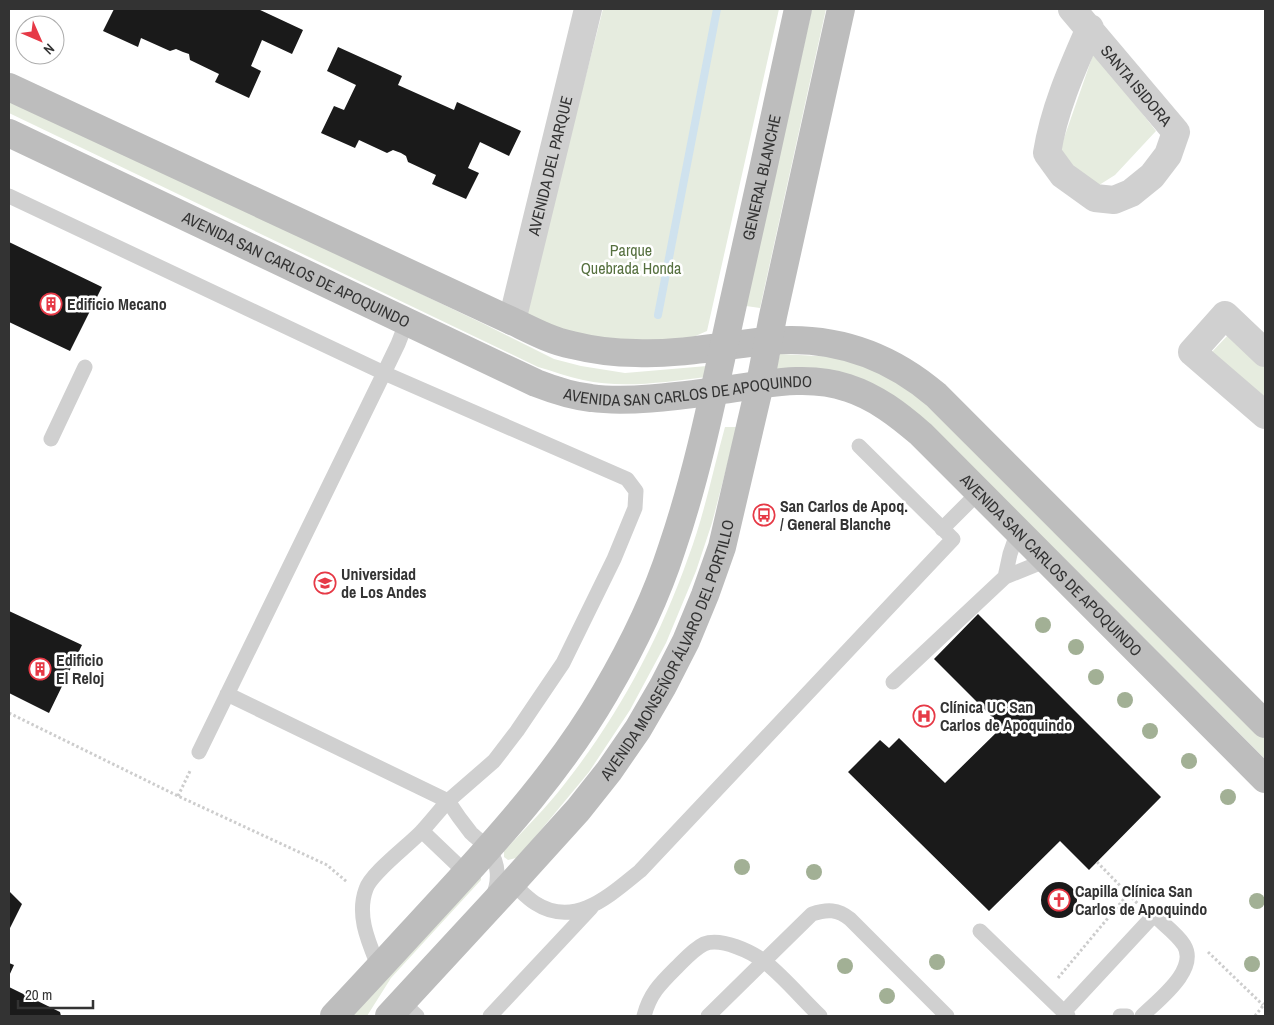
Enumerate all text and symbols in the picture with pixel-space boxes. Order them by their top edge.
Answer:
north arrow [15,15,65,65]
text: N [40,40,58,58]
street label: SANTA ISIDORA [1096,40,1177,131]
street label: AVENIDA DEL PARQUE [522,94,577,239]
street label: GENERAL BLANCHE [737,112,786,242]
street label: AVENIDA SAN CARLOS DE APOQUINDO [178,205,414,333]
park label: Parque Quebrada Honda [581,239,682,279]
building icon: Edificio Mecano [39,292,63,316]
place label: Edificio Mecano [67,293,167,315]
street label: AVENIDA SAN CARLOS DE APOQUINDO [561,370,812,411]
street label: AVENIDA SAN CARLOS DE APOQUINDO [955,468,1147,661]
place label: San Carlos de Apoq. / General Blanche [780,495,908,535]
bus stop icon: San Carlos de Apoq. / General Blanche [752,503,776,527]
street label: AVENIDA MONSEÑOR ÁLVARO DEL PORTILLO [594,517,739,785]
place label: Universidad de Los Andes [341,563,427,603]
school or university icon: Universidad de Los Andes [313,571,337,595]
place label: Edificio El Reloj [56,649,104,689]
building icon: Edificio El Reloj [28,657,52,681]
place label: Clínica UC San Carlos de Apoquindo [940,696,1072,736]
hospital icon: Clínica UC San Carlos de Apoquindo [912,704,936,728]
place label: Capilla Clínica San Carlos de Apoquindo [1075,880,1207,920]
church icon: Capilla Clínica San Carlos de Apoquindo [1047,888,1071,912]
scale bar [18,978,92,1010]
text: 20 m [25,984,52,1005]

